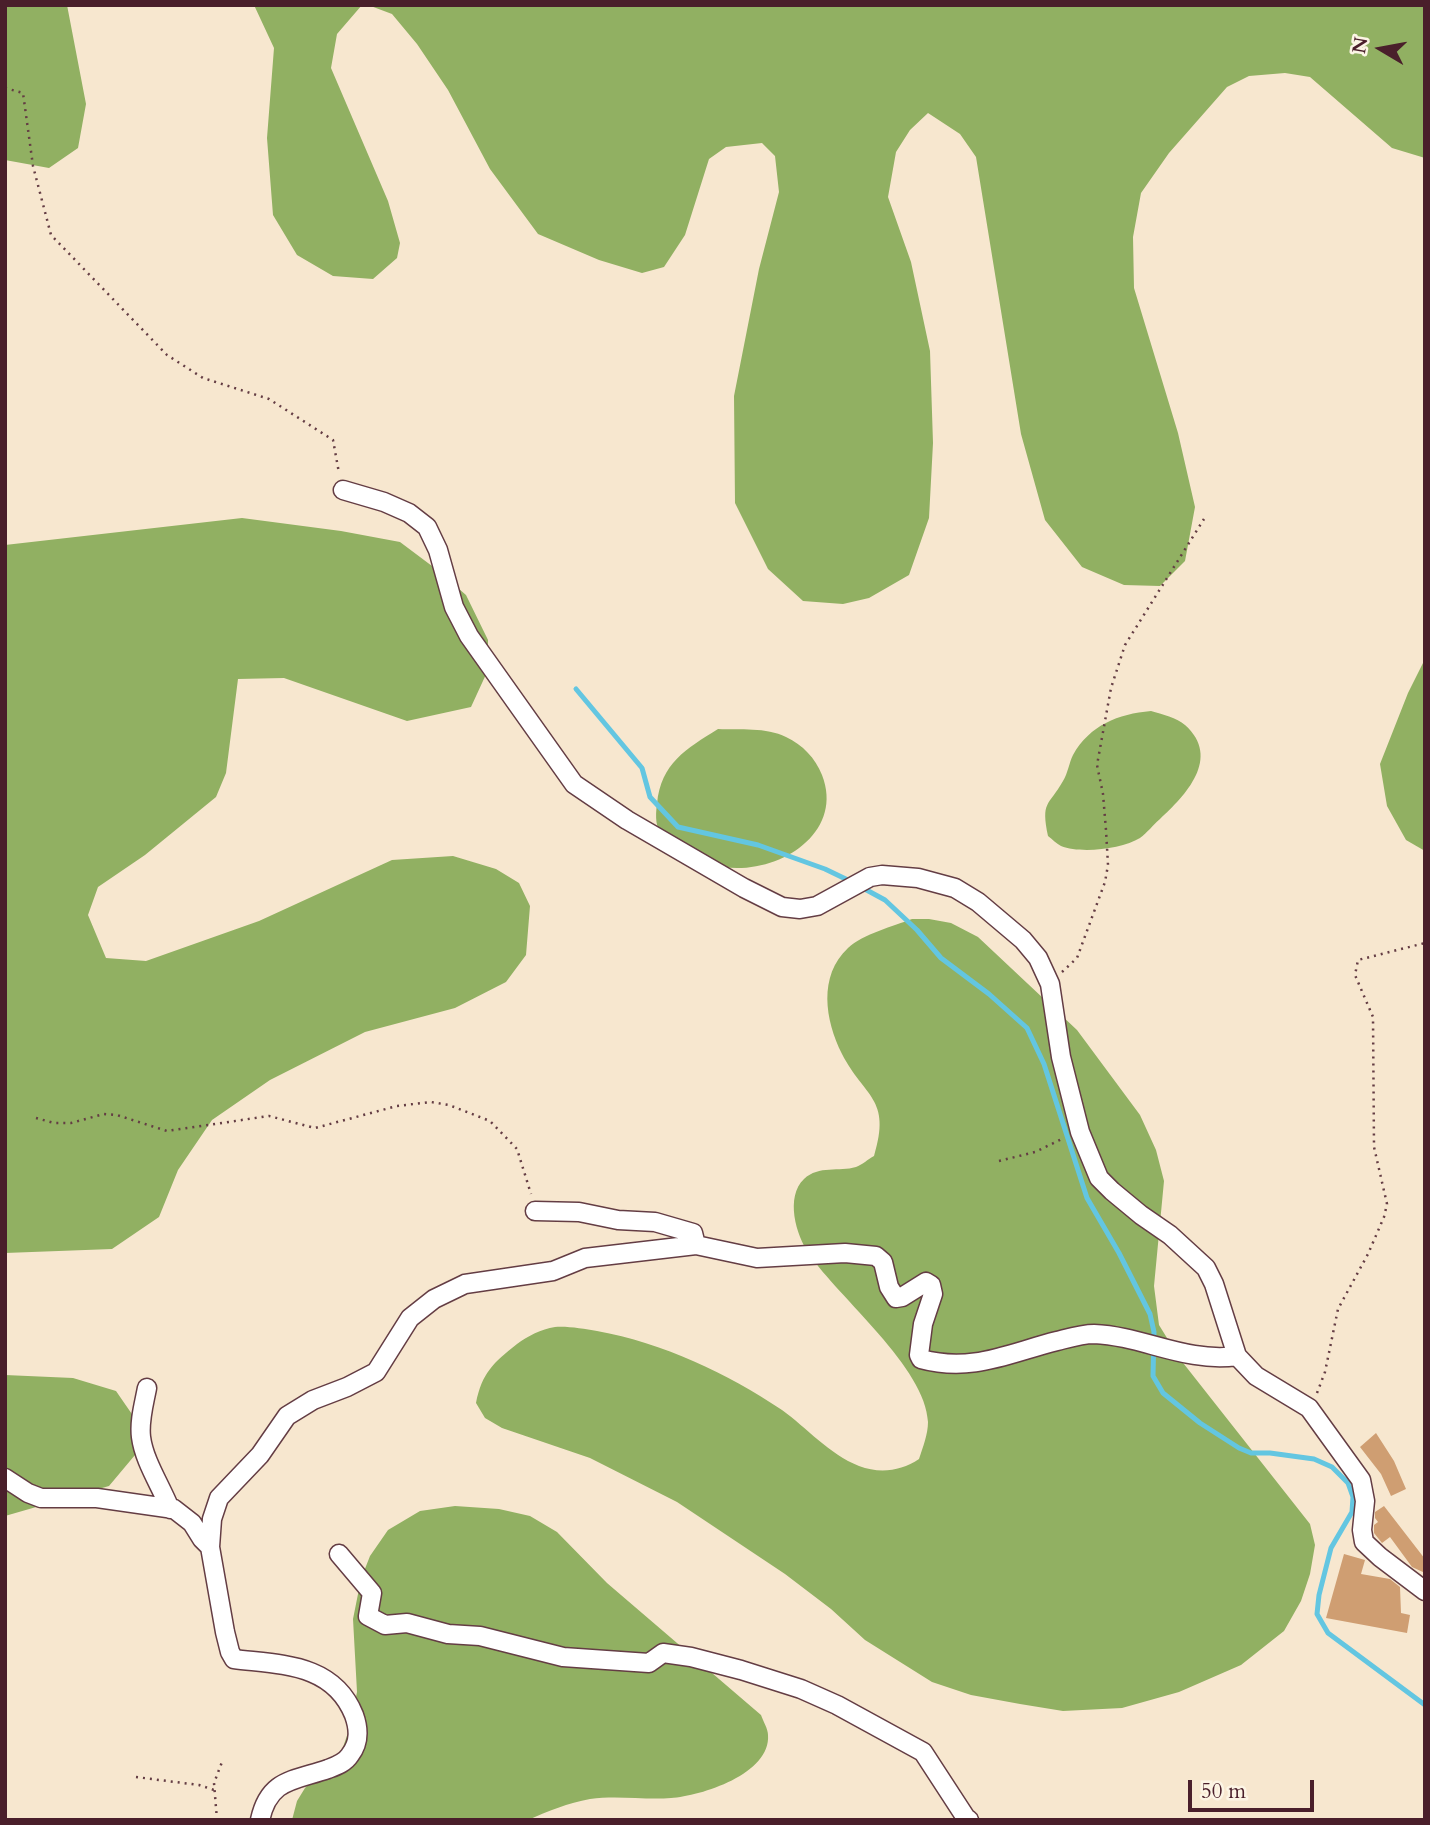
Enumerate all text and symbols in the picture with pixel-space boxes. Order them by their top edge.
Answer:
north arrow [1346,14,1416,84]
text: N [1346,35,1375,56]
scale bar [1192,1766,1318,1810]
text: 50 m [1201,1777,1246,1806]

